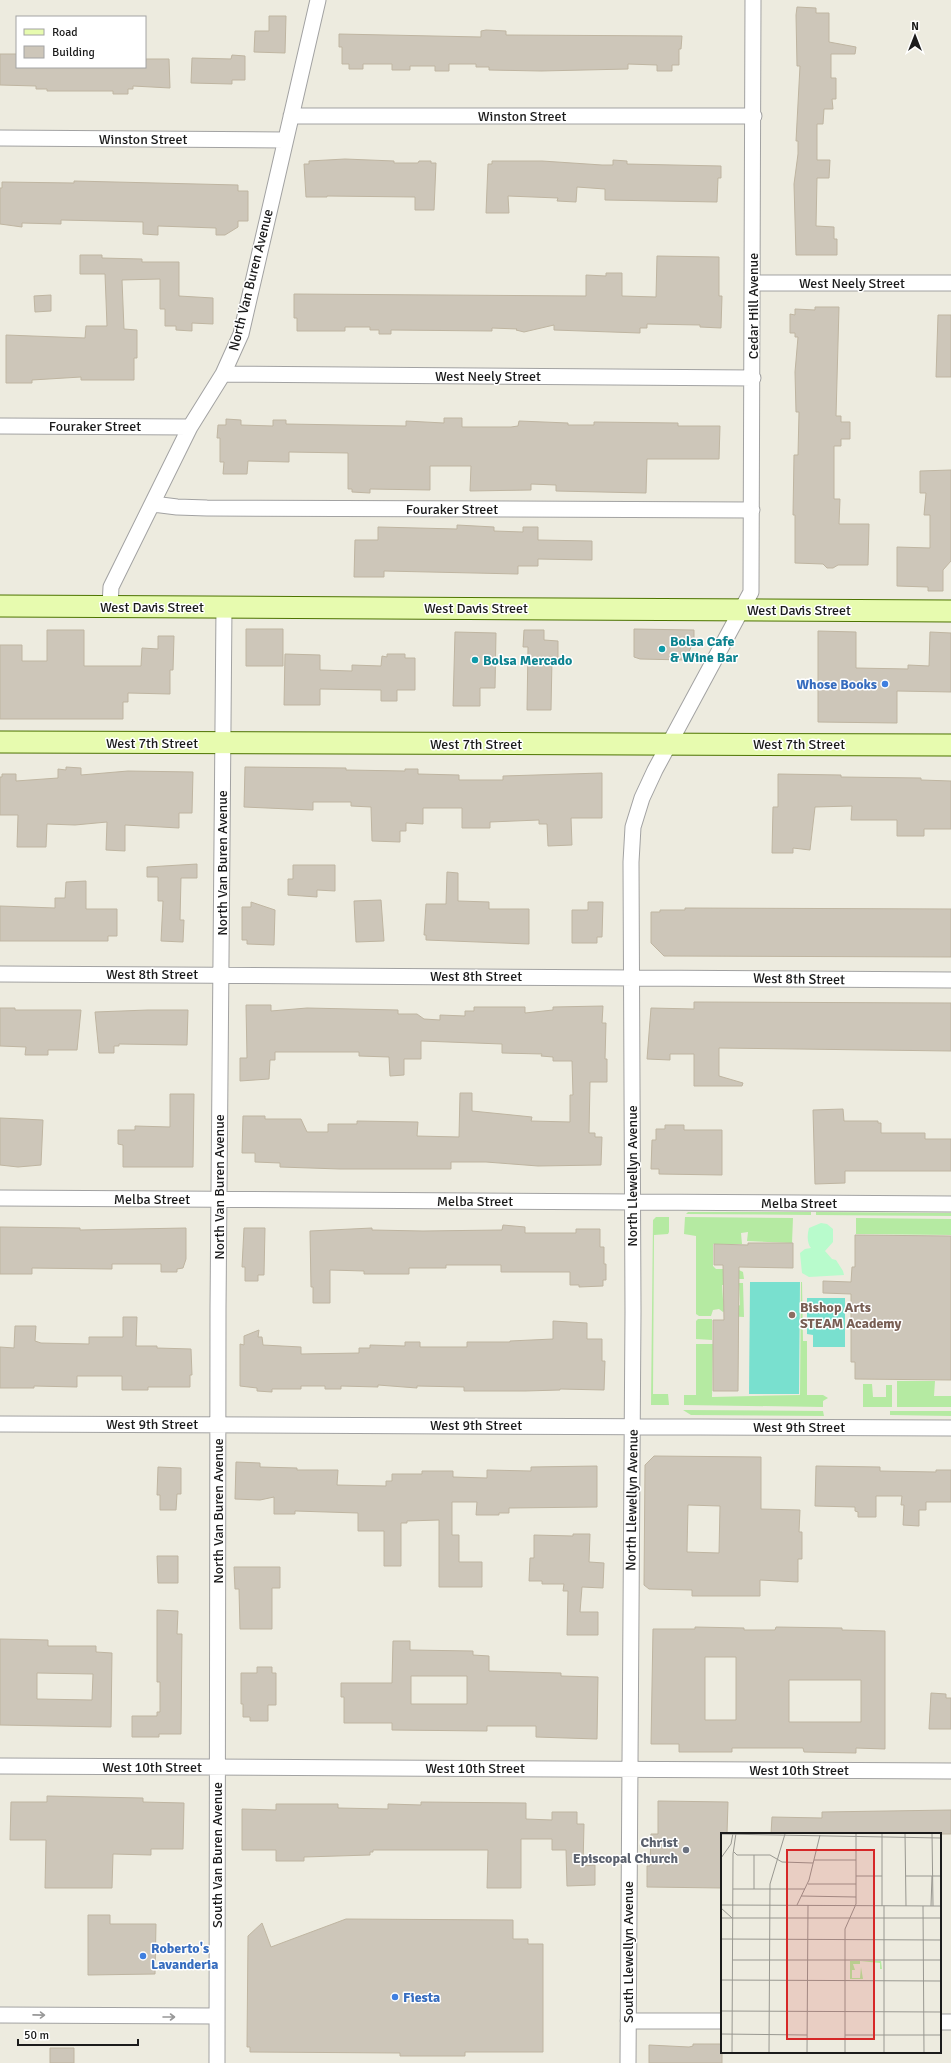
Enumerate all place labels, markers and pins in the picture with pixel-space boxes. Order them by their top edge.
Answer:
place label: Bolsa Cafe & Wine Bar [670,633,739,666]
marker: Bolsa Cafe & Wine Bar [657,644,667,654]
place label: Bolsa Mercado [483,652,572,669]
marker: Bolsa Mercado [470,655,480,665]
place label: Whose Books [796,676,877,693]
marker: Whose Books [880,679,890,689]
place label: Bishop Arts STEAM Academy [800,1299,902,1332]
marker: Bishop Arts STEAM Academy [787,1310,797,1320]
place label: Christ Episcopal Church [573,1834,679,1867]
marker: Christ Episcopal Church [681,1845,691,1855]
place label: Roberto's Lavanderia [151,1940,218,1973]
marker: Roberto's Lavanderia [138,1951,148,1961]
place label: Fiesta [403,1989,440,2006]
marker: Fiesta [390,1992,400,2002]

